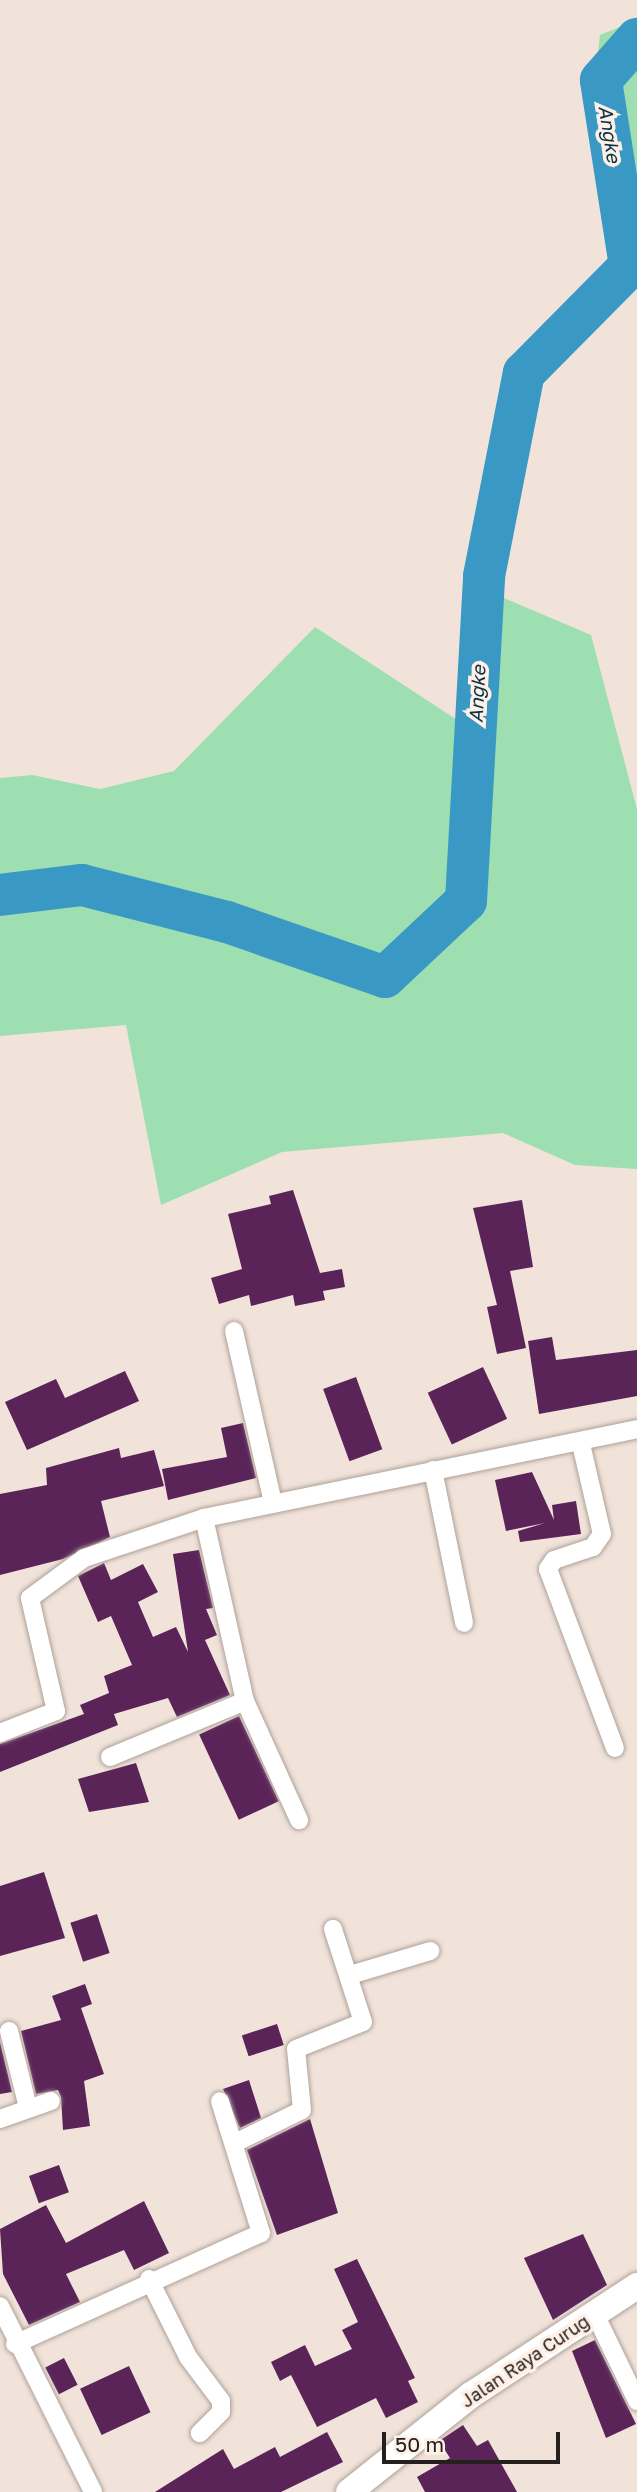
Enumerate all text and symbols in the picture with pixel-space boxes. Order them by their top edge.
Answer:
water label: Angke [594,104,626,164]
water label: Angke [464,665,490,723]
street label: Jalan Raya Curug [457,2310,593,2412]
scale bar [385,2418,564,2462]
text: 50 m [395,2431,444,2457]

